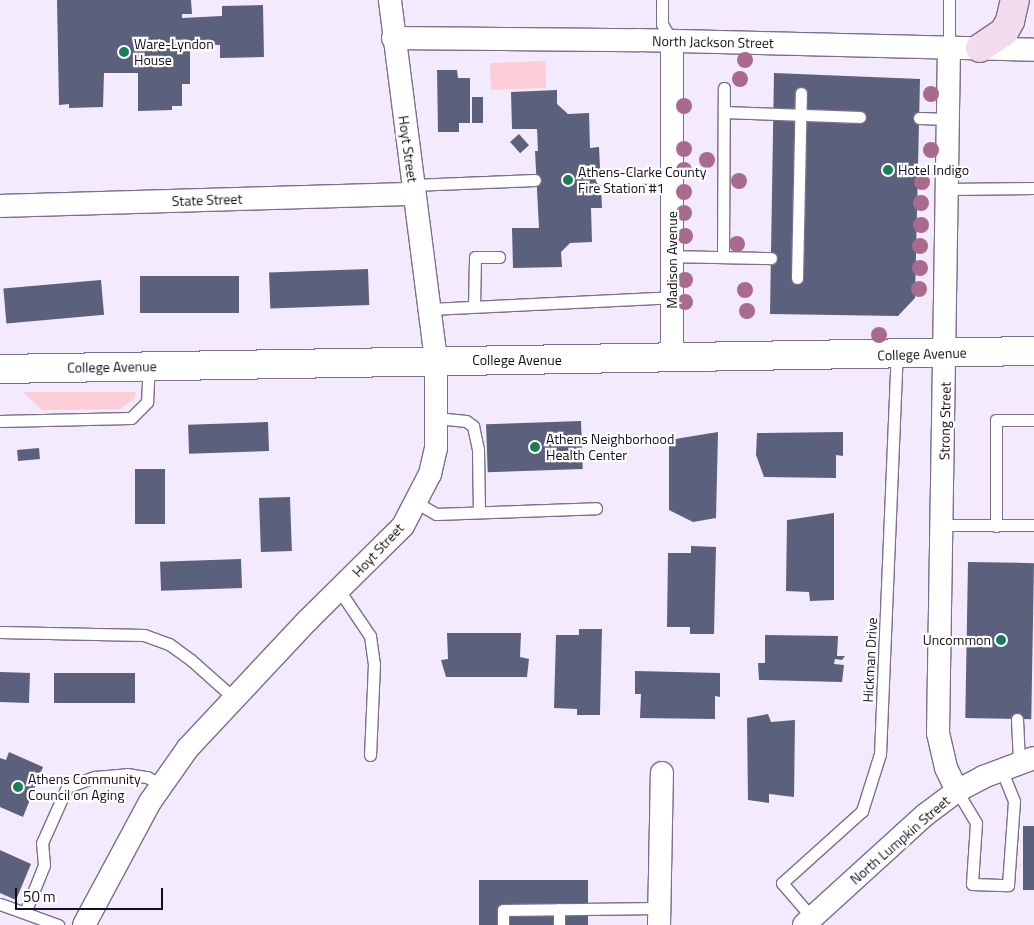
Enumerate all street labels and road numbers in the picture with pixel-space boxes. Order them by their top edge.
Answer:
street label: North Jackson Street [652,33,774,51]
street label: Hoyt Street [395,114,421,184]
street label: State Street [171,190,243,210]
street label: Madison Avenue [664,211,680,309]
street label: College Avenue [877,344,967,364]
street label: College Avenue [472,352,562,368]
street label: College Avenue [67,358,157,376]
street label: Strong Street [936,382,954,460]
street label: Hoyt Street [349,520,407,580]
street label: Hickman Drive [859,617,881,703]
street label: North Lumpkin Street [847,792,953,888]

